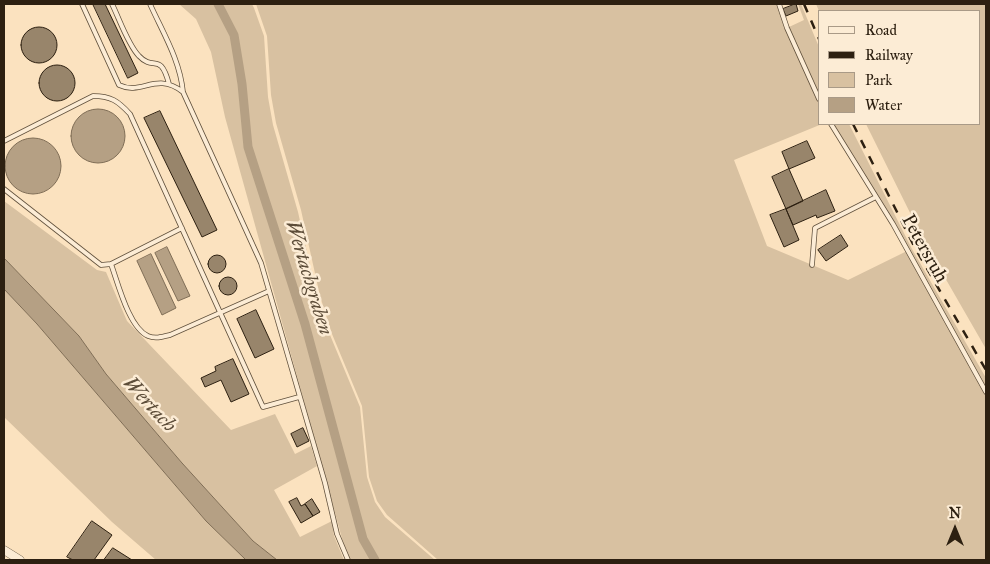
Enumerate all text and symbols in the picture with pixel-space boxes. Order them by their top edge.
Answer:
legend [818,10,980,125]
text: Road [865,21,897,39]
text: Railway [865,46,913,64]
text: Park [865,71,892,89]
text: Water [865,96,902,114]
street label: Petersruh [896,211,952,287]
water label: Wertachgraben [279,218,337,338]
water label: Wertach [117,372,181,438]
north arrow [930,504,980,554]
text: N [949,505,961,522]

